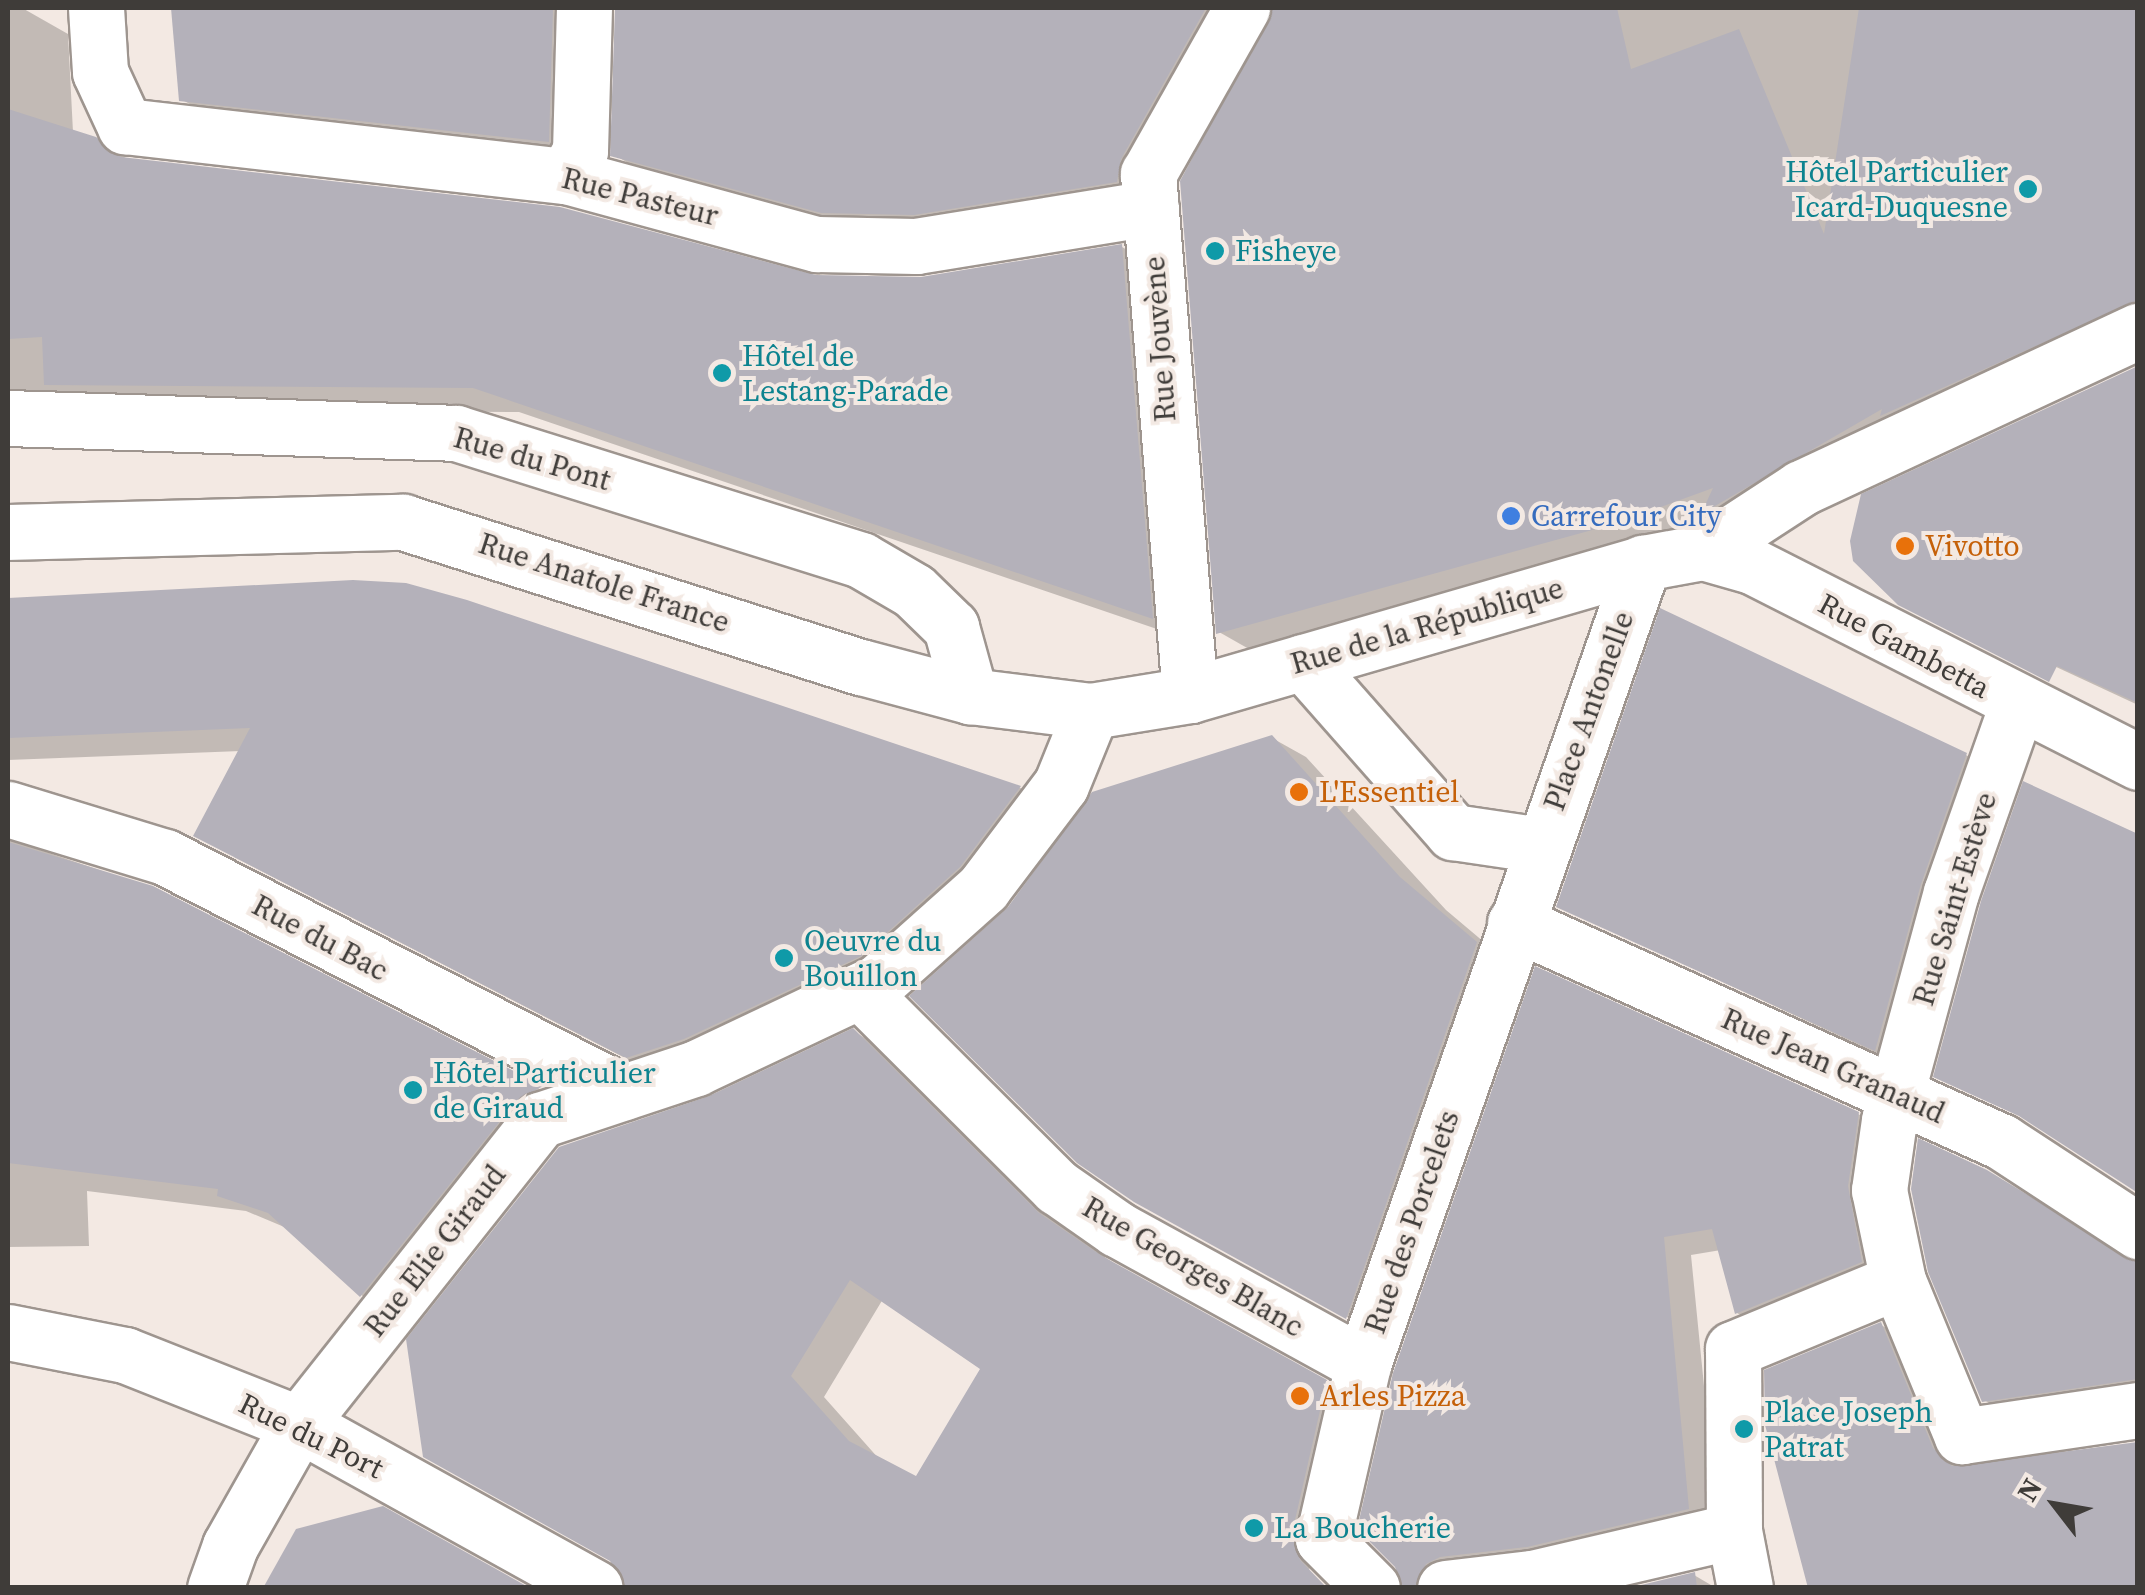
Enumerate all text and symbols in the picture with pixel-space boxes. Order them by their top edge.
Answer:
place label: Hôtel Particulier Icard-Duquesne [1785,154,2008,224]
street label: Rue Pasteur [558,160,722,234]
marker: Hôtel Particulier Icard-Duquesne [2017,178,2039,200]
place label: Fisheye [1235,233,1337,269]
marker: Fisheye [1204,240,1226,262]
street label: Rue Jouvène [1136,255,1184,423]
place label: Hôtel de Lestang-Parade [742,338,949,408]
marker: Hôtel de Lestang-Parade [711,362,733,384]
street label: Rue du Pont [450,419,614,499]
place label: Carrefour City [1531,498,1722,534]
marker: Carrefour City [1500,505,1522,527]
street label: Rue Anatole France [474,525,734,641]
place label: Vivotto [1925,528,2020,564]
marker: Vivotto [1894,535,1916,557]
street label: Rue de la République [1287,570,1567,682]
street label: Rue Gambetta [1812,586,1996,706]
street label: Place Antonelle [1536,607,1642,815]
place label: L'Essentiel [1319,774,1459,810]
marker: L'Essentiel [1288,781,1310,803]
street label: Rue Saint-Estève [1905,788,2005,1010]
street label: Rue du Bac [246,887,394,989]
place label: Oeuvre du Bouillon [804,923,941,994]
marker: Oeuvre du Bouillon [773,947,795,969]
street label: Rue Jean Granaud [1716,1001,1950,1131]
place label: Hôtel Particulier de Giraud [433,1055,656,1126]
marker: Hôtel Particulier de Giraud [402,1079,424,1101]
street label: Rue des Porcelets [1357,1106,1467,1338]
street label: Rue Elie Giraud [357,1158,513,1344]
street label: Rue Georges Blanc [1076,1189,1310,1345]
place label: Arles Pizza [1320,1378,1466,1414]
marker: Arles Pizza [1289,1385,1311,1407]
street label: Rue du Port [233,1386,389,1486]
place label: Place Joseph Patrat [1764,1394,1933,1464]
marker: Place Joseph Patrat [1733,1418,1755,1440]
north arrow [2005,1455,2105,1555]
text: N [2008,1471,2051,1508]
place label: La Boucherie [1274,1510,1451,1546]
marker: La Boucherie [1243,1517,1265,1539]

